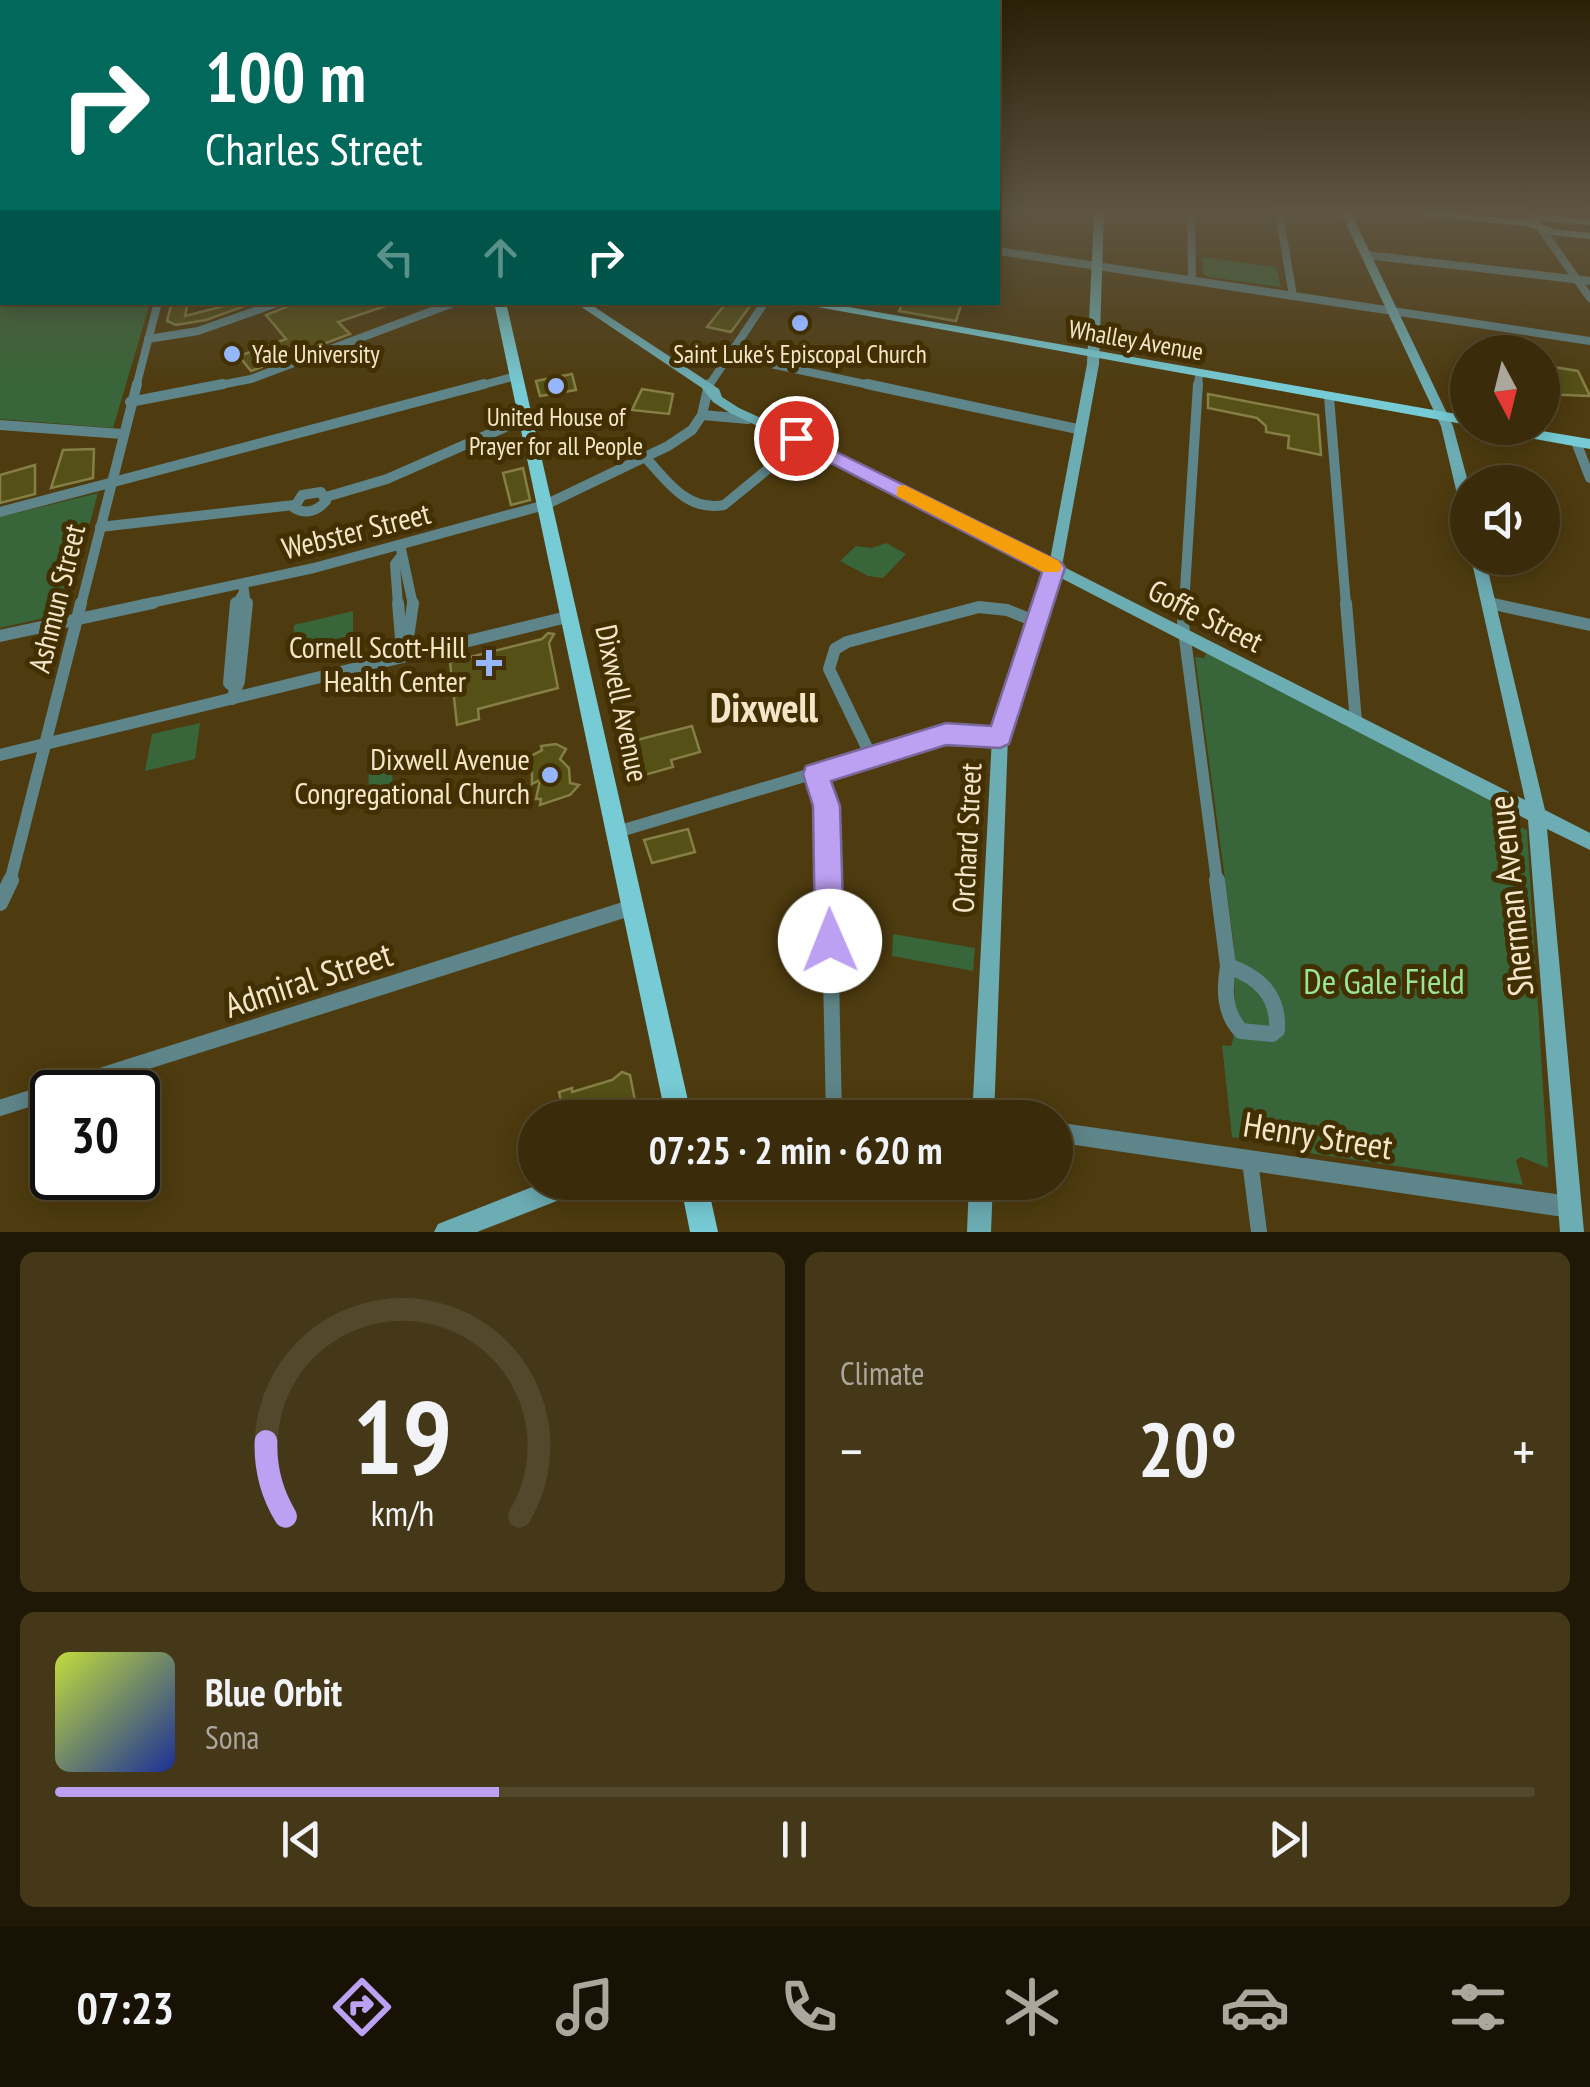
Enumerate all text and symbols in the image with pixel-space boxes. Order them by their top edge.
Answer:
text: 100 m [205,31,366,121]
icon: right [40,40,170,170]
text: Charles Street [205,119,423,177]
icon: left [368,230,423,285]
icon: ahead [473,230,528,285]
icon: right [578,230,633,285]
marker: Saint Luke's Episcopal Church [789,312,811,334]
street label: Whalley Avenue [1066,312,1206,368]
north arrow [1450,335,1560,445]
map controls [1450,335,1560,575]
place label: Yale University [252,338,380,370]
place label: Saint Luke's Episcopal Church [673,338,927,370]
marker: Yale University [221,343,243,365]
marker: United House of Prayer for all People [545,375,567,397]
pin [754,396,839,481]
place label: United House of Prayer for all People [469,401,643,462]
icon: arrive [769,411,824,466]
button: sound [1450,465,1560,575]
street label: Webster Street [278,493,435,567]
street label: Ashmun Street [19,519,93,676]
street label: Goffe Street [1142,570,1271,661]
street label: Dixwell Avenue [587,621,659,785]
place label: Cornell Scott-Hill Health Center [289,627,467,700]
marker: Cornell Scott-Hill Health Center [476,650,502,676]
district label: Dixwell [710,681,818,733]
place label: Dixwell Avenue Congregational Church [294,739,530,812]
street label: Orchard Street [943,761,989,914]
marker: Dixwell Avenue Congregational Church [539,764,561,786]
street label: Sherman Avenue [1477,793,1543,999]
position arrow [778,889,882,993]
street label: Admiral Street [218,930,398,1028]
park label: De Gale Field [1303,958,1465,1004]
speed limit sign: 30 [30,1070,160,1200]
street label: Henry Street [1240,1101,1396,1170]
text: 07:25 · 2 min · 620 m [649,1125,942,1174]
text: Climate [840,1352,924,1394]
text: 19 [353,1368,452,1503]
text: 20° [1138,1401,1237,1498]
text: − [840,1415,863,1486]
text: + [1512,1415,1535,1486]
text: km/h [371,1490,434,1536]
text: Blue Orbit [205,1667,342,1716]
text: Sona [205,1716,259,1758]
icon: previous [274,1812,329,1867]
icon: pause [767,1812,822,1867]
icon: next [1261,1812,1316,1867]
icon: directions [327,1972,397,2042]
icon: music [550,1972,620,2042]
icon: phone [774,1972,844,2042]
icon: climate [997,1972,1067,2042]
icon: car [1220,1972,1290,2042]
icon: filters [1443,1972,1513,2042]
text: 07:23 [77,1978,174,2036]

